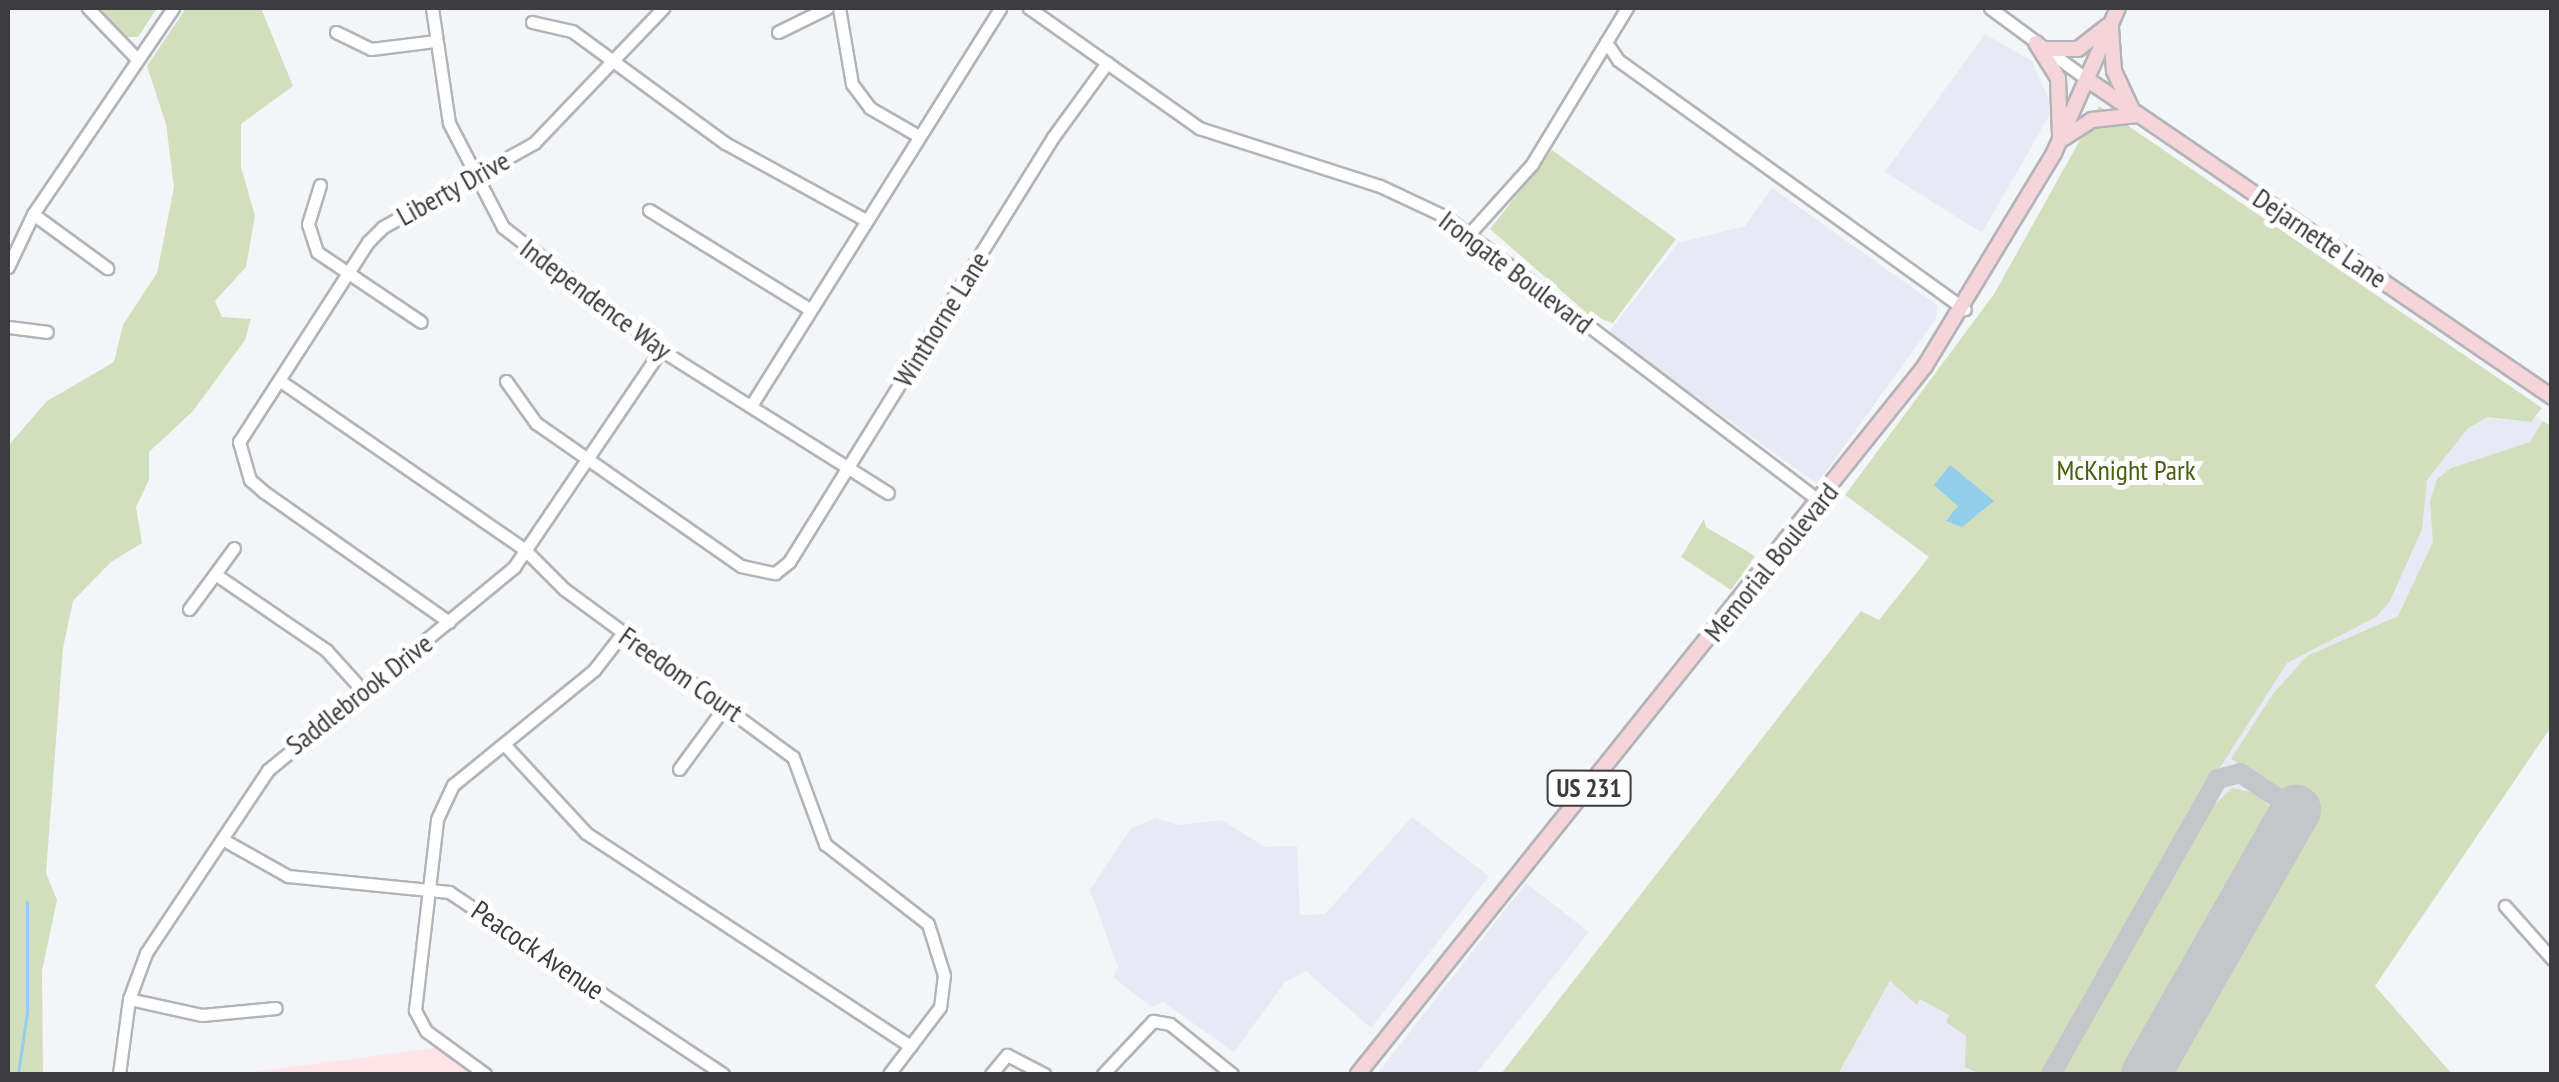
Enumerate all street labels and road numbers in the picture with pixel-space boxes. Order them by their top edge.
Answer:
street label: Liberty Drive [390,143,516,233]
street label: Dejarnette Lane [2247,181,2393,295]
street label: Irongate Boulevard [1433,203,1599,341]
street label: Independence Way [514,231,678,367]
street label: Winthorne Lane [886,245,996,393]
street label: Memorial Boulevard [1697,476,1845,648]
street label: Freedom Court [613,619,749,729]
street label: Saddlebrook Drive [279,626,439,762]
road number: US 231 [1546,768,1632,808]
street label: Peacock Avenue [465,893,611,1007]

